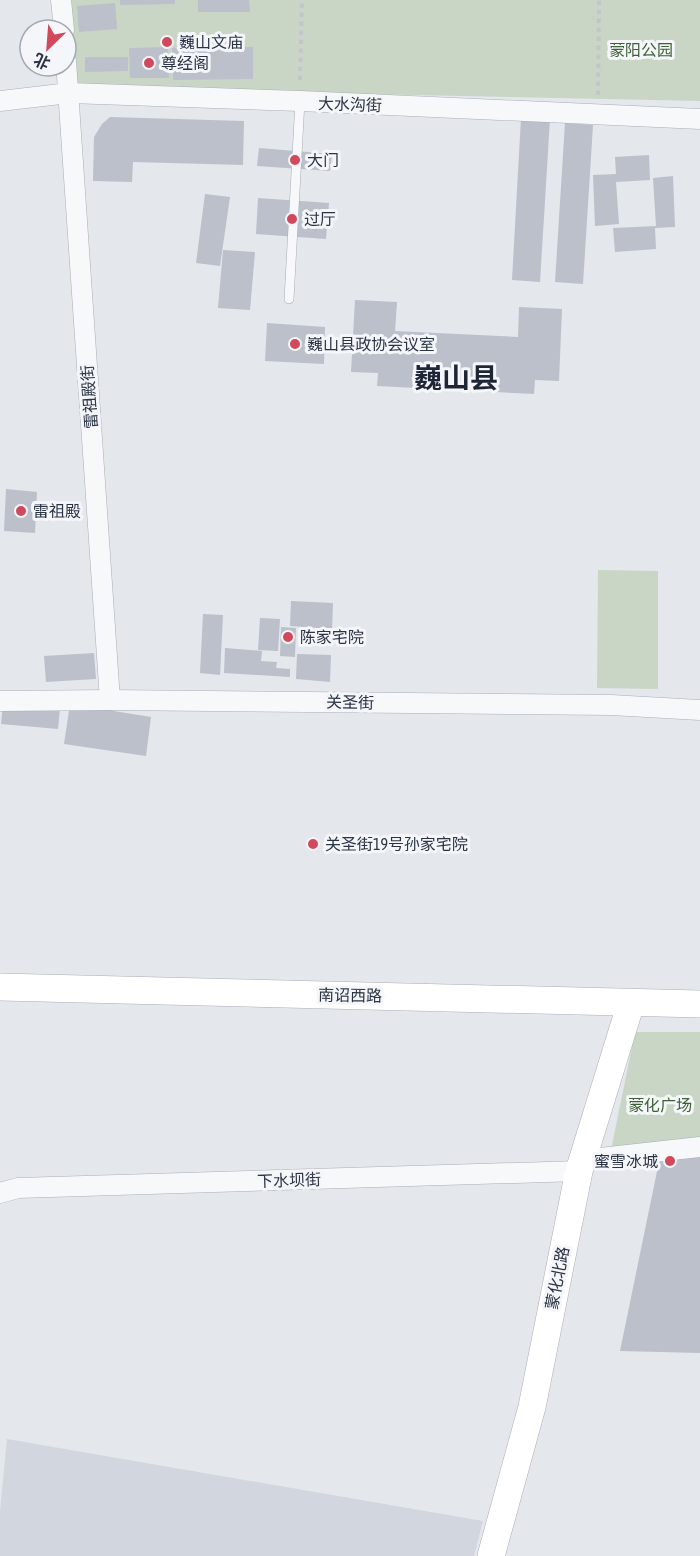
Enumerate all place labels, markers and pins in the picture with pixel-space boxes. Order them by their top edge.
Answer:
place label: 巍山文庙 [179,33,243,51]
marker: 巍山文庙 [160,35,174,49]
place label: 尊经阁 [161,54,209,72]
marker: 尊经阁 [142,56,156,70]
place label: 大门 [307,151,339,169]
marker: 大门 [288,153,302,167]
place label: 过厅 [304,210,336,228]
marker: 过厅 [285,212,299,226]
place label: 巍山县政协会议室 [307,335,435,353]
marker: 巍山县政协会议室 [288,337,302,351]
place label: 雷祖殿 [33,502,81,520]
marker: 雷祖殿 [14,504,28,518]
place label: 陈家宅院 [300,628,364,646]
marker: 陈家宅院 [281,630,295,644]
place label: 关圣街19号孙家宅院 [325,835,468,853]
marker: 关圣街19号孙家宅院 [306,837,320,851]
place label: 蜜雪冰城 [594,1152,658,1170]
marker: 蜜雪冰城 [663,1154,677,1168]

